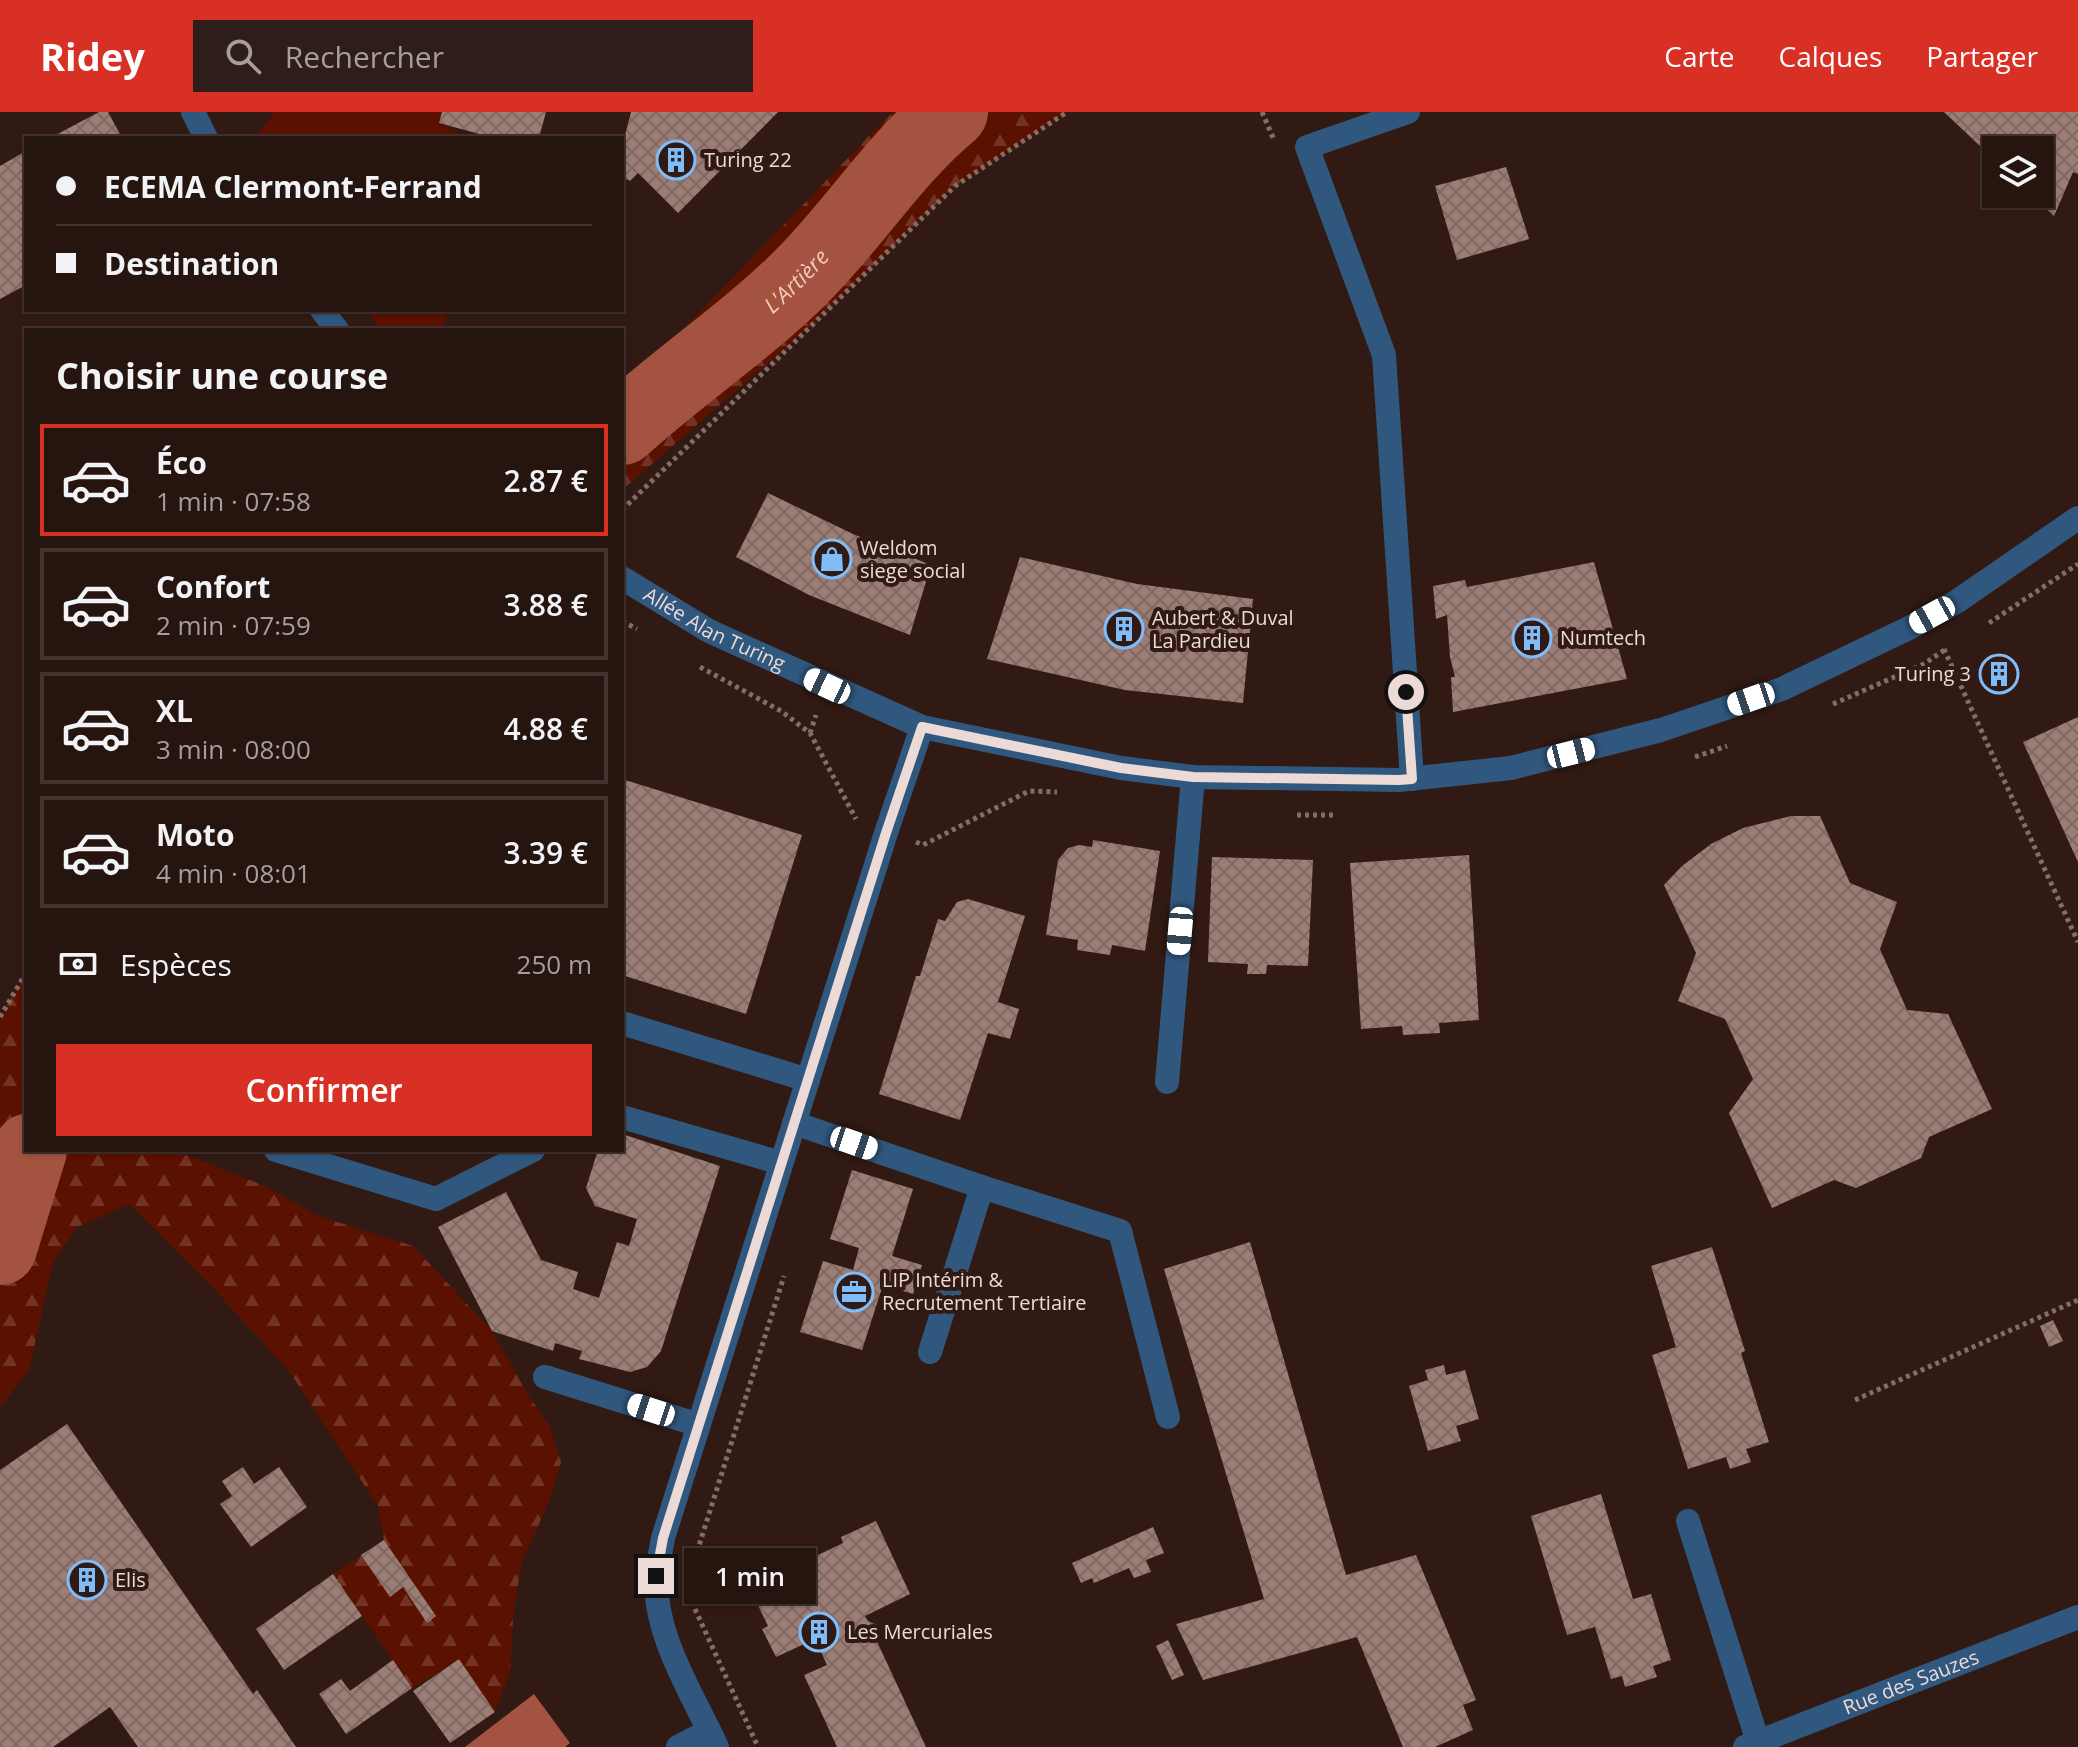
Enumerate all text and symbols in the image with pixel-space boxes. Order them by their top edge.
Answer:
search box [193,20,753,92]
text: Ridey [40,30,145,82]
icon: search [221,34,265,78]
text: Rechercher [285,36,444,77]
text: Carte [1664,37,1735,75]
text: Calques [1779,37,1882,75]
text: Partager [1926,37,2038,75]
map controls [1982,136,2054,208]
button: layers [1982,136,2054,208]
building icon: Turing 22 [655,139,697,181]
place label: Turing 22 [704,146,792,173]
text: ECEMA Clermont-Ferrand [104,166,482,207]
water label: L'Artière [757,242,835,319]
text: Destination [104,243,279,284]
text: Choisir une course [56,351,388,400]
text: Éco [156,442,207,483]
icon: car [60,444,132,516]
text: 2.87 € [503,460,588,501]
text: 1 min · 07:58 [156,483,311,519]
place label: Weldom siege social [860,534,965,584]
shop icon: Weldom siege social [811,538,853,580]
text: Confort [156,566,270,607]
icon: car [60,568,132,640]
street label: Allée Alan Turing [639,581,790,677]
text: 3.88 € [503,584,588,625]
car [1905,593,1959,637]
place label: Aubert & Duval La Pardieu [1152,604,1294,654]
text: 2 min · 07:59 [156,607,311,643]
building icon: Aubert & Duval La Pardieu [1103,608,1145,650]
building icon: Numtech [1511,617,1553,659]
place label: Numtech [1560,624,1646,651]
building icon: Turing 3 [1978,653,2020,695]
place label: Turing 3 [1895,660,1971,687]
car [800,665,854,707]
route start [1388,674,1424,710]
car [1724,680,1778,718]
text: XL [156,690,193,731]
icon: car [60,692,132,764]
text: 4.88 € [503,708,588,749]
text: 3 min · 08:00 [156,731,311,767]
car [1545,736,1597,770]
text: Moto [156,814,234,855]
icon: car [60,816,132,888]
text: 3.39 € [503,832,588,873]
text: 4 min · 08:01 [156,855,311,891]
car [1166,906,1194,956]
icon: cash [56,942,100,986]
text: Espèces [120,944,232,985]
text: 250 m [517,946,592,982]
button: Confirmer [56,1044,592,1136]
car [827,1124,881,1162]
place label: LIP Intérim & Recrutement Tertiaire [882,1266,1086,1316]
office icon: LIP Intérim & Recrutement Tertiaire [833,1271,875,1313]
car [624,1391,678,1429]
callout: 1 min [684,1548,816,1604]
route end [638,1558,674,1594]
text: 1 min [715,1558,785,1594]
building icon: Elis [66,1559,108,1601]
place label: Elis [115,1566,146,1593]
building icon: Les Mercuriales [798,1611,840,1653]
place label: Les Mercuriales [847,1618,993,1645]
street label: Rue des Sauzes [1839,1643,1983,1721]

